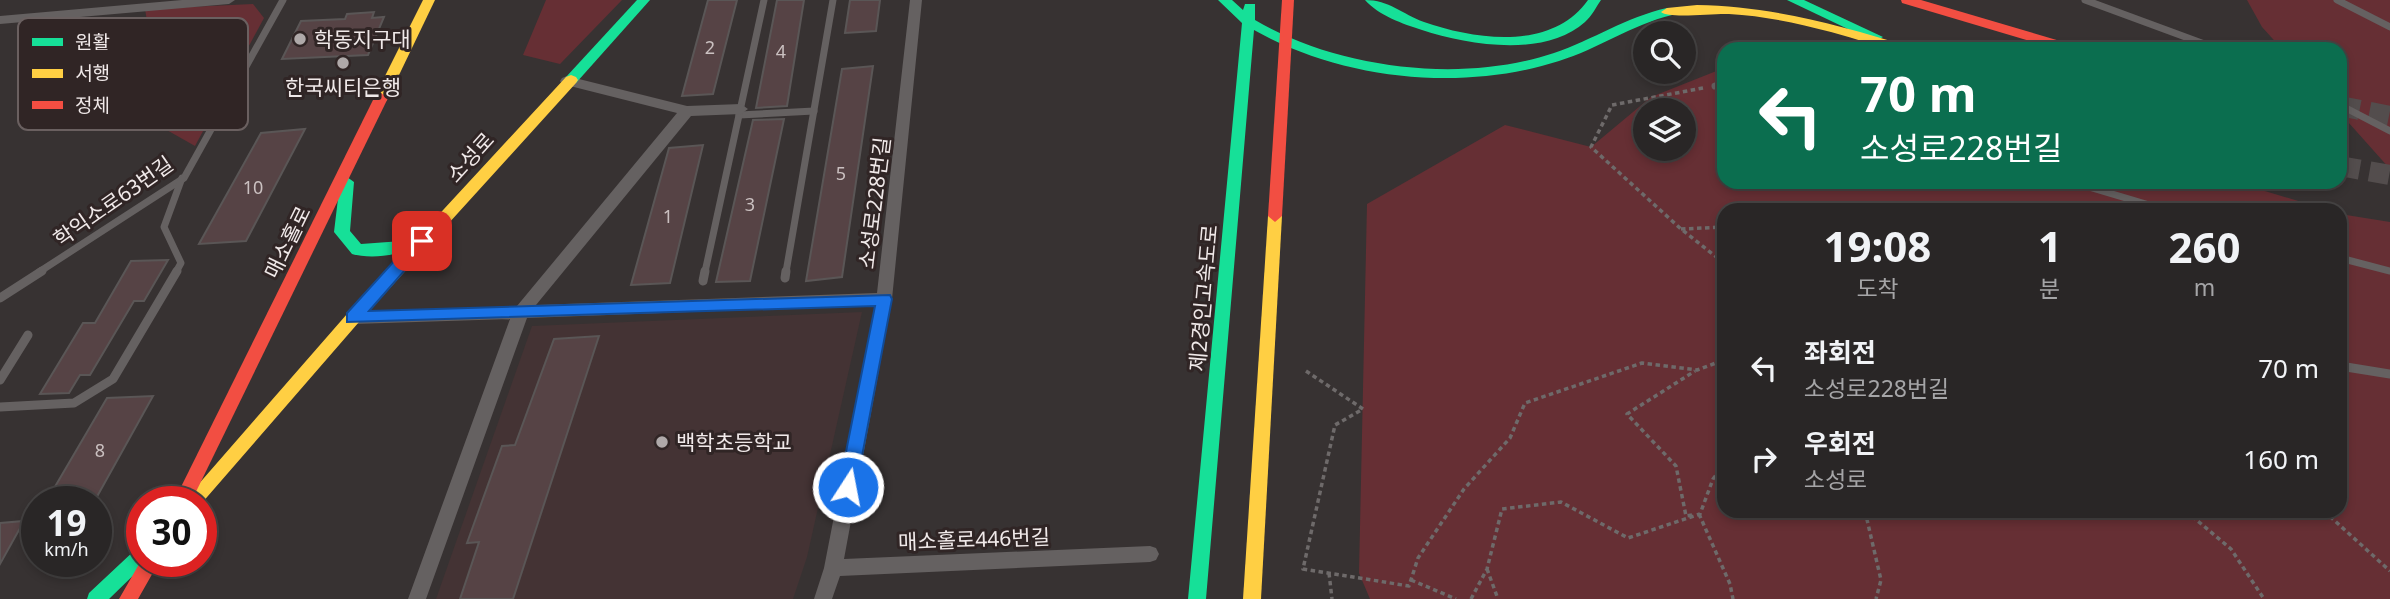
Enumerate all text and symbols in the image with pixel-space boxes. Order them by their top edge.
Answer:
legend [18,18,248,130]
map controls [1633,21,1696,161]
button: search [1633,21,1696,84]
place label: 학동지구대 [314,25,411,53]
text: 원활 [75,29,110,55]
marker: 학동지구대 [292,31,308,47]
house number: 2 [705,35,715,59]
house number: 4 [776,39,786,63]
marker: 한국씨티은행 [335,55,351,71]
text: 서행 [75,60,110,86]
text: 70 m [1860,60,1977,126]
icon: left [1745,70,1836,161]
place label: 한국씨티은행 [285,73,401,101]
text: 정체 [75,92,110,118]
button: layers [1633,98,1696,161]
street label: 소성로 [440,126,500,188]
text: 소성로228번길 [1860,126,2062,169]
street label: 소성로228번길 [852,135,896,271]
street label: 학익소로63번길 [48,149,178,253]
house number: 5 [836,161,846,185]
house number: 10 [243,175,263,199]
house number: 3 [745,192,755,216]
street label: 매소홀로 [257,201,317,283]
house number: 1 [663,204,673,228]
pin [392,211,452,271]
text: 19:08 [1823,217,1931,274]
text: 1 [2038,217,2062,274]
text: 260 [2168,218,2240,275]
icon: arrive [403,222,441,260]
street label: 제2경인고속도로 [1183,223,1223,373]
text: m [2194,271,2215,303]
text: 도착 [1856,272,1899,304]
text: 분 [2039,272,2060,304]
text: 좌회전 [1804,334,1876,370]
icon: left [1745,349,1783,387]
text: 70 m [2258,350,2319,386]
text: 소성로228번길 [1804,372,1949,404]
text: 우회전 [1804,425,1876,461]
place label: 백학초등학교 [676,428,792,456]
marker: 백학초등학교 [654,434,670,450]
house number: 8 [95,438,105,462]
icon: right [1745,440,1783,478]
text: 160 m [2243,441,2319,477]
position arrow [811,450,885,524]
text: 소성로 [1804,463,1867,495]
speed limit sign: 30 [126,486,217,577]
text: 19 [46,499,87,546]
street label: 매소홀로446번길 [898,522,1050,556]
text: km/h [44,537,89,561]

